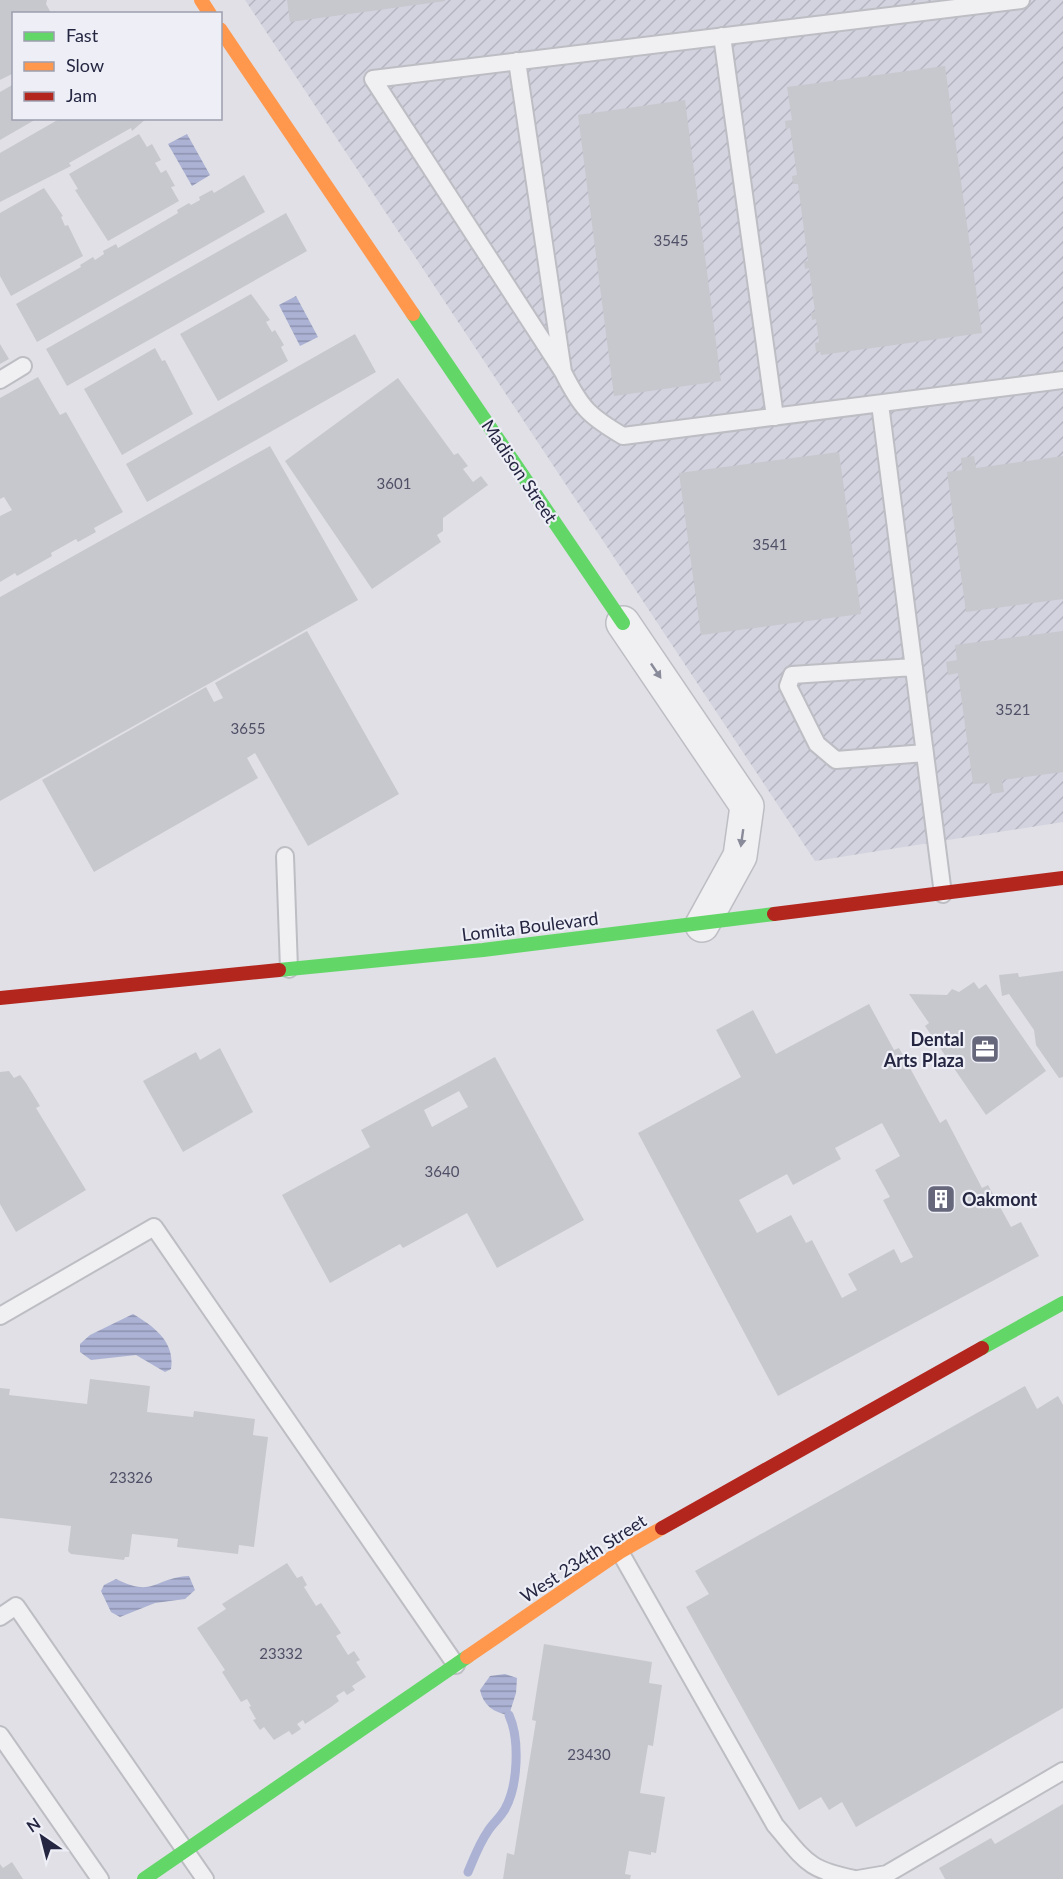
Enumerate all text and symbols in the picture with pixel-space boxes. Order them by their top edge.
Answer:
legend [12,12,222,120]
text: Fast [66,24,99,46]
text: Slow [66,54,104,76]
text: Jam [66,84,97,106]
house number: 3545 [654,231,688,249]
street label: Madison Street [477,415,563,527]
house number: 3601 [377,474,411,492]
house number: 3541 [753,535,787,553]
one-way arrow [650,663,662,679]
house number: 3521 [996,700,1030,718]
house number: 3655 [231,719,265,737]
one-way arrow [738,829,747,848]
street label: Lomita Boulevard [460,907,600,945]
place label: Dental Arts Plaza [883,1028,964,1071]
office icon: Dental Arts Plaza [969,1033,1001,1065]
house number: 3640 [425,1162,460,1180]
building icon: Oakmont [925,1183,957,1215]
place label: Oakmont [962,1188,1038,1210]
house number: 23326 [109,1468,153,1486]
street label: West 234th Street [516,1509,651,1607]
house number: 23332 [259,1644,303,1662]
house number: 23430 [567,1745,611,1763]
north arrow [12,1807,72,1867]
text: N [23,1813,44,1836]

